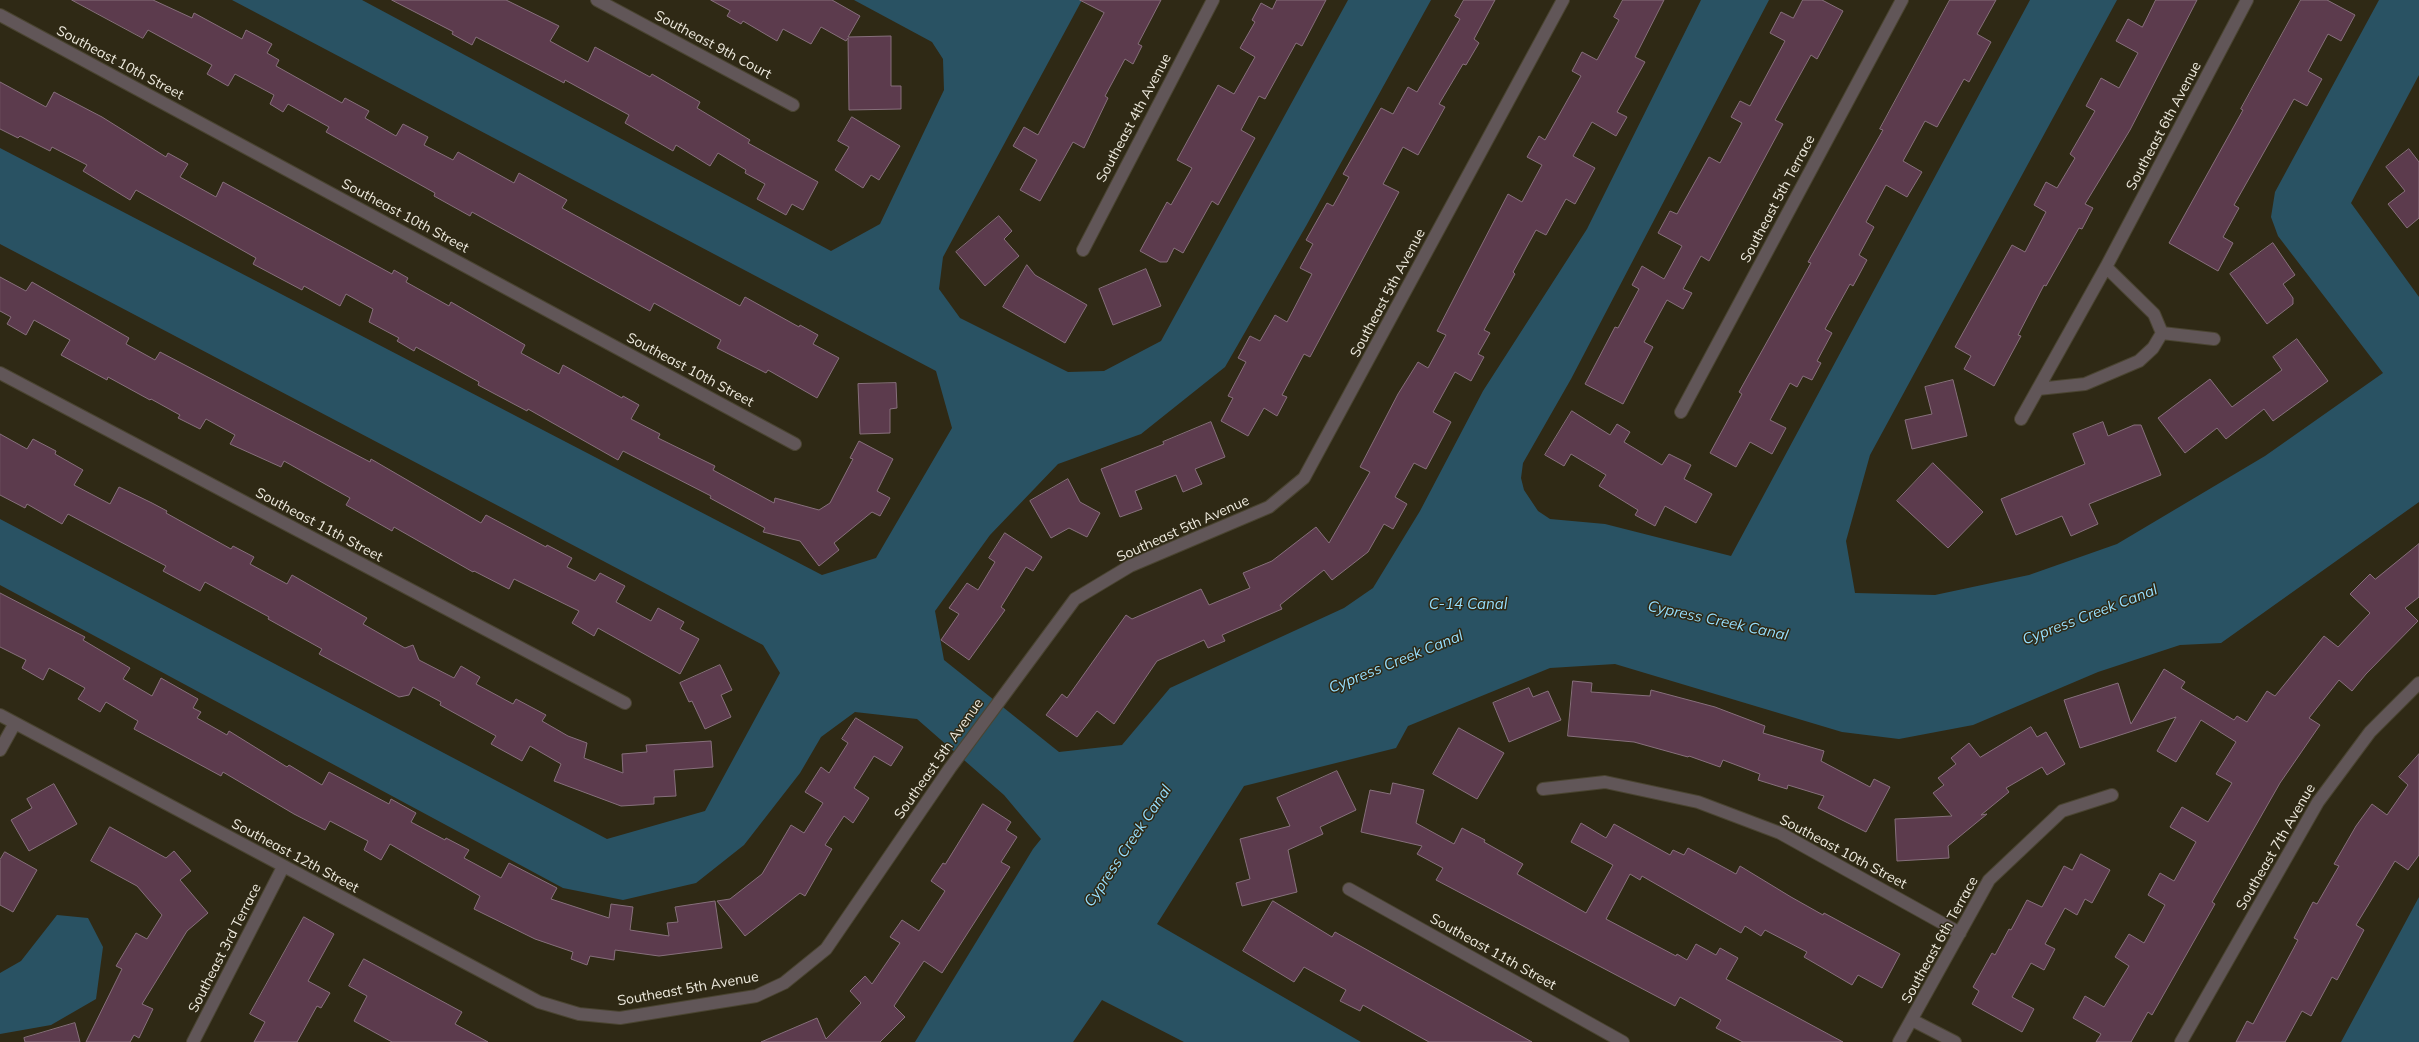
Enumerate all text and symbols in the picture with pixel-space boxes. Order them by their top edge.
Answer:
street label: Southeast 9th Court [652,7,774,83]
street label: Southeast 10th Street [54,22,186,104]
street label: Southeast 4th Avenue [1093,51,1175,185]
street label: Southeast 6th Avenue [2123,59,2205,193]
street label: Southeast 5th Terrace [1737,132,1819,266]
street label: Southeast 10th Street [339,175,471,257]
street label: Southeast 5th Avenue [1347,226,1429,360]
street label: Southeast 10th Street [624,329,756,411]
street label: Southeast 11th Street [253,484,385,566]
street label: Southeast 5th Avenue [1114,492,1252,566]
water label: Cypress Creek Canal [2020,581,2160,649]
water label: C-14 Canal [1429,595,1507,613]
water label: Cypress Creek Canal [1646,597,1790,645]
water label: Cypress Creek Canal [1326,627,1466,697]
street label: Southeast 5th Avenue [891,696,987,822]
street label: Southeast 7th Avenue [2233,781,2319,913]
water label: Cypress Creek Canal [1081,782,1175,910]
street label: Southeast 10th Street [1777,811,1909,893]
street label: Southeast 12th Street [229,815,361,897]
street label: Southeast 6th Terrace [1898,874,1982,1006]
street label: Southeast 3rd Terrace [185,881,265,1015]
street label: Southeast 11th Street [1427,910,1559,994]
street label: Southeast 5th Avenue [616,968,760,1010]

